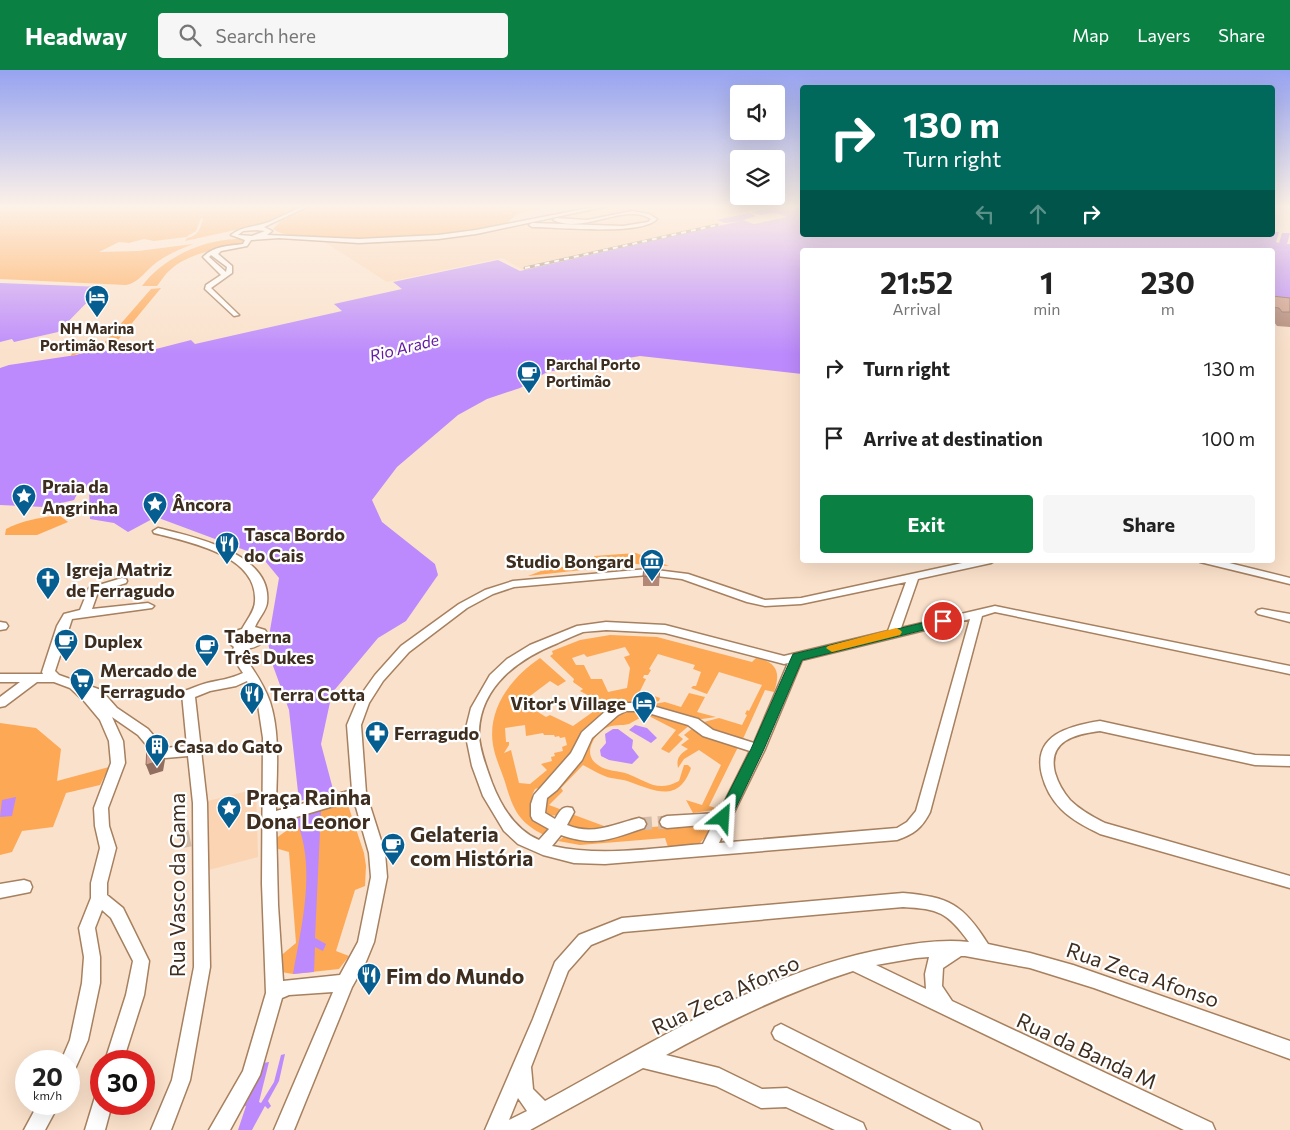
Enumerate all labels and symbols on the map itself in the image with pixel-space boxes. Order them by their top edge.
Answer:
hotel icon: NH Marina Portimão Resort [84,284,110,318]
place label: NH Marina Portimão Resort [40,319,154,354]
water label: Rio Arade [367,329,441,365]
place label: Parchal Porto Portimão [546,355,640,390]
cafe icon: Parchal Porto Portimão [516,360,542,394]
place label: Praia da Angrinha [42,475,118,518]
place icon: Praia da Angrinha [11,483,37,517]
place icon: Âncora [142,491,168,525]
place label: Âncora [172,493,232,515]
place label: Tasca Bordo do Cais [244,523,345,566]
restaurant icon: Tasca Bordo do Cais [214,531,240,565]
museum icon: Studio Bongard [639,548,665,582]
place label: Studio Bongard [506,550,634,572]
place label: Igreja Matriz de Ferragudo [66,558,175,601]
church icon: Igreja Matriz de Ferragudo [35,566,61,600]
pin [922,600,964,642]
place label: Taberna Três Dukes [224,625,314,668]
cafe icon: Duplex [53,628,79,662]
place label: Duplex [84,630,143,652]
cafe icon: Taberna Três Dukes [194,633,220,667]
place label: Mercado de Ferragudo [100,659,197,702]
supermarket icon: Mercado de Ferragudo [69,667,95,701]
restaurant icon: Terra Cotta [239,681,265,715]
place label: Terra Cotta [270,683,365,705]
hotel icon: Vitor's Village [631,690,657,724]
place label: Vitor's Village [510,692,626,714]
pharmacy icon: Ferragudo [364,720,390,754]
place label: Ferragudo [394,722,480,744]
building icon: Casa do Gato [144,733,170,767]
place label: Casa do Gato [174,735,283,757]
place label: Praça Rainha Dona Leonor [246,784,371,833]
position arrow [696,791,748,843]
street label: Rua Vasco da Gama [164,793,189,977]
place icon: Praça Rainha Dona Leonor [216,795,242,829]
place label: Gelateria com História [410,821,533,870]
cafe icon: Gelateria com História [380,832,406,866]
street label: Rua Zeca Afonso [1063,936,1223,1012]
street label: Rua Zeca Afonso [647,949,803,1039]
restaurant icon: Fim do Mundo [356,962,382,996]
place label: Fim do Mundo [386,963,524,988]
street label: Rua da Banda M [1013,1007,1161,1093]
speed limit sign: 30 [90,1050,155,1115]

